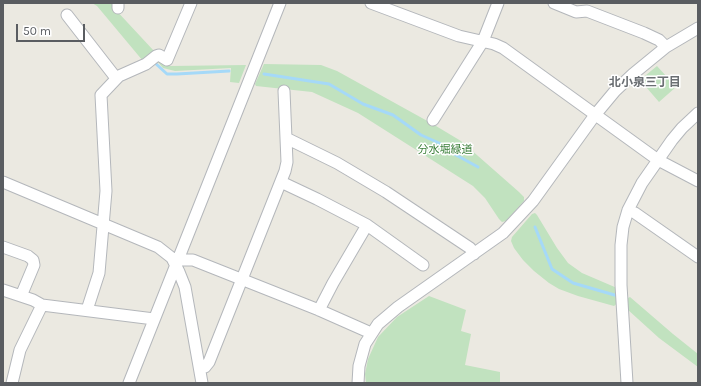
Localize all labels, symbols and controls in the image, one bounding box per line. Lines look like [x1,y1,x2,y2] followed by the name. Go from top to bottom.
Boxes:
[18,16,87,42] scale bar
[23,24,51,38] text: 50 m
[609,76,681,90] district label: 北小泉三丁目
[418,143,472,157] park label: 分水堀緑道

